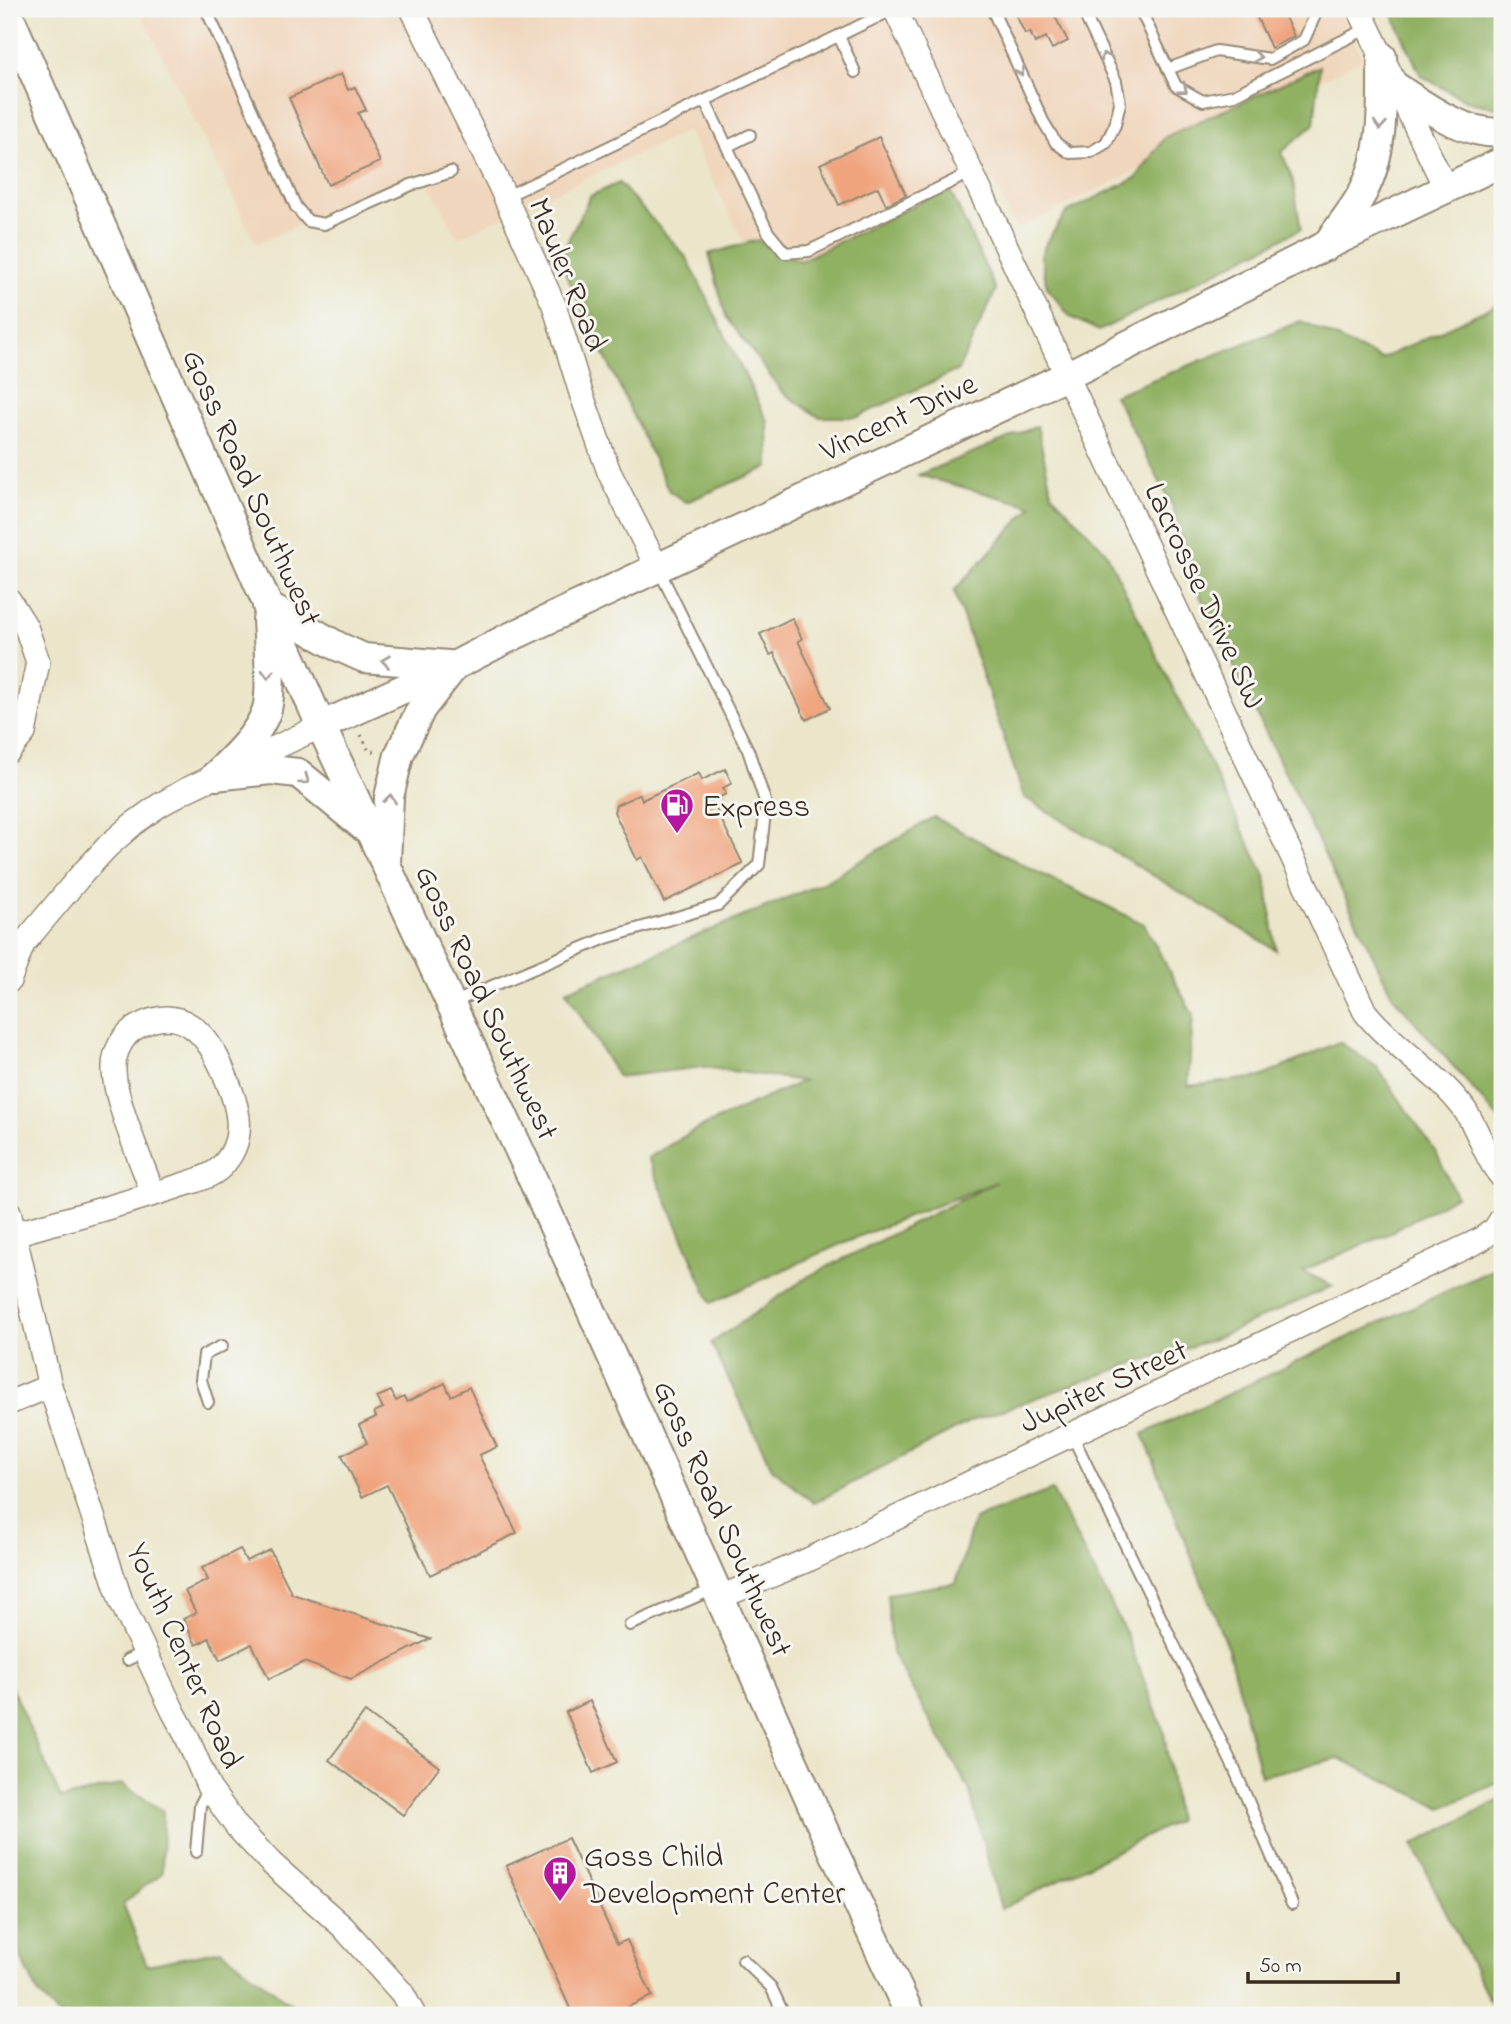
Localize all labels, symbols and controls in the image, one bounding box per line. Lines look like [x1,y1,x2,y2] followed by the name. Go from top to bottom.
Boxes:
[1251,49,1263,64] one-way arrow
[1099,52,1113,64] one-way arrow
[1012,64,1026,76] one-way arrow
[1176,81,1188,93] one-way arrow
[1373,120,1388,131] one-way arrow
[514,191,618,359] street label: Mauler Road
[168,342,332,635] street label: Goss Road Southwest
[812,362,986,476] street label: Vincent Drive
[1130,476,1276,717] street label: Lacrosse Drive SW
[380,654,392,669] one-way arrow
[261,669,276,680] one-way arrow
[297,772,310,784] one-way arrow
[702,785,810,832] place label: Express
[658,786,696,835] fuel station icon: Express
[382,793,397,804] one-way arrow
[400,858,569,1149] street label: Goss Road Southwest
[1013,1329,1196,1448] street label: Jupiter Street
[639,1373,803,1666] street label: Goss Road Southwest
[112,1536,254,1777] street label: Youth Center Road
[583,1835,845,1919] place label: Goss Child Development Center
[541,1854,579,1903] building icon: Goss Child Development Center
[1248,1940,1399,1984] scale bar
[1259,1952,1302,1982] text: 50 m

